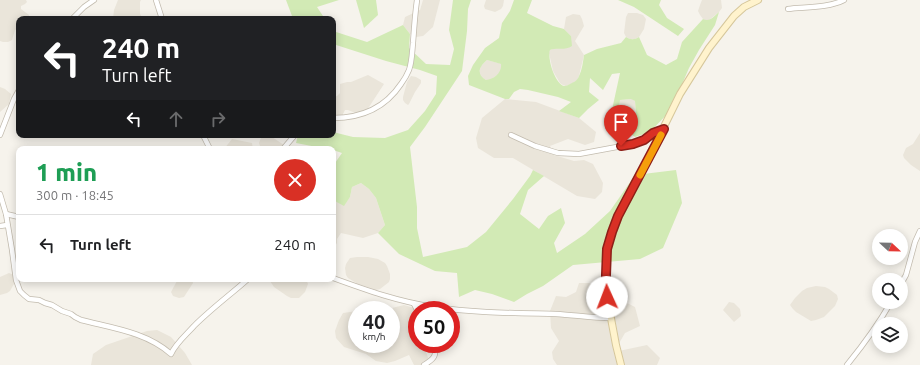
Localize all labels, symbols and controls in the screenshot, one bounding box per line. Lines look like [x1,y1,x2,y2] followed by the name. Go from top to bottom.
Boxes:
[36,32,88,84] icon: left
[102,32,180,63] text: 240 m
[102,65,172,85] text: Turn left
[604,105,638,146] pin
[123,108,145,130] icon: left
[165,108,187,130] icon: ahead
[207,108,229,130] icon: right
[610,111,632,133] icon: arrive
[36,159,97,186] text: 1 min
[274,159,316,201] button: close
[36,188,114,202] text: 300 m · 18:45
[872,229,908,265] north arrow
[872,229,908,353] map controls
[36,234,58,256] icon: left
[70,236,131,253] text: Turn left
[274,236,316,253] text: 240 m
[872,273,908,309] button: search
[586,276,628,318] position arrow
[408,301,460,353] speed limit sign: 50
[363,310,385,333] text: 40
[872,317,908,353] button: layers
[362,331,386,342] text: km/h

